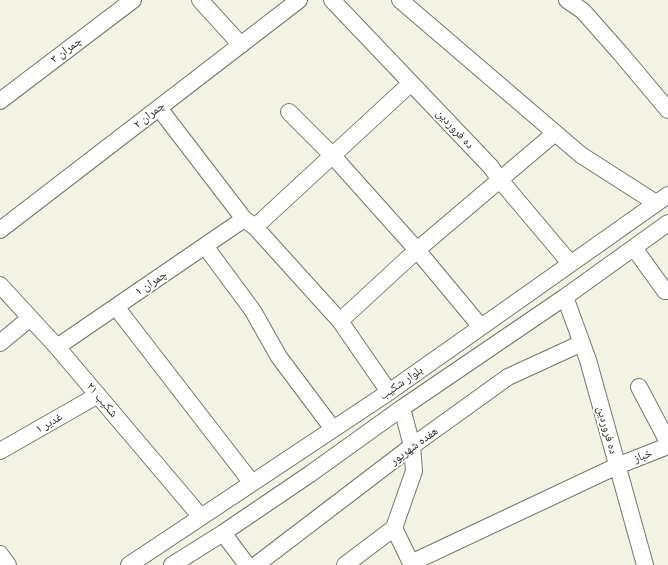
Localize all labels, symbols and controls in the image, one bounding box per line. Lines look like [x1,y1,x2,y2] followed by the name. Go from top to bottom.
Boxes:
[47,34,85,66] street label: چمران ۳
[131,98,167,132] street label: چمران ۲
[433,106,477,152] street label: ده فروردین
[132,267,170,299] street label: چمران ۱
[377,363,425,403] street label: بلوار شکیب
[83,380,121,420] street label: شکیب ۲۱
[593,404,621,456] street label: ده فروردین
[33,410,65,436] street label: غدیر ۱
[387,424,441,468] street label: هفده شهریور
[632,446,654,466] street label: خباز

